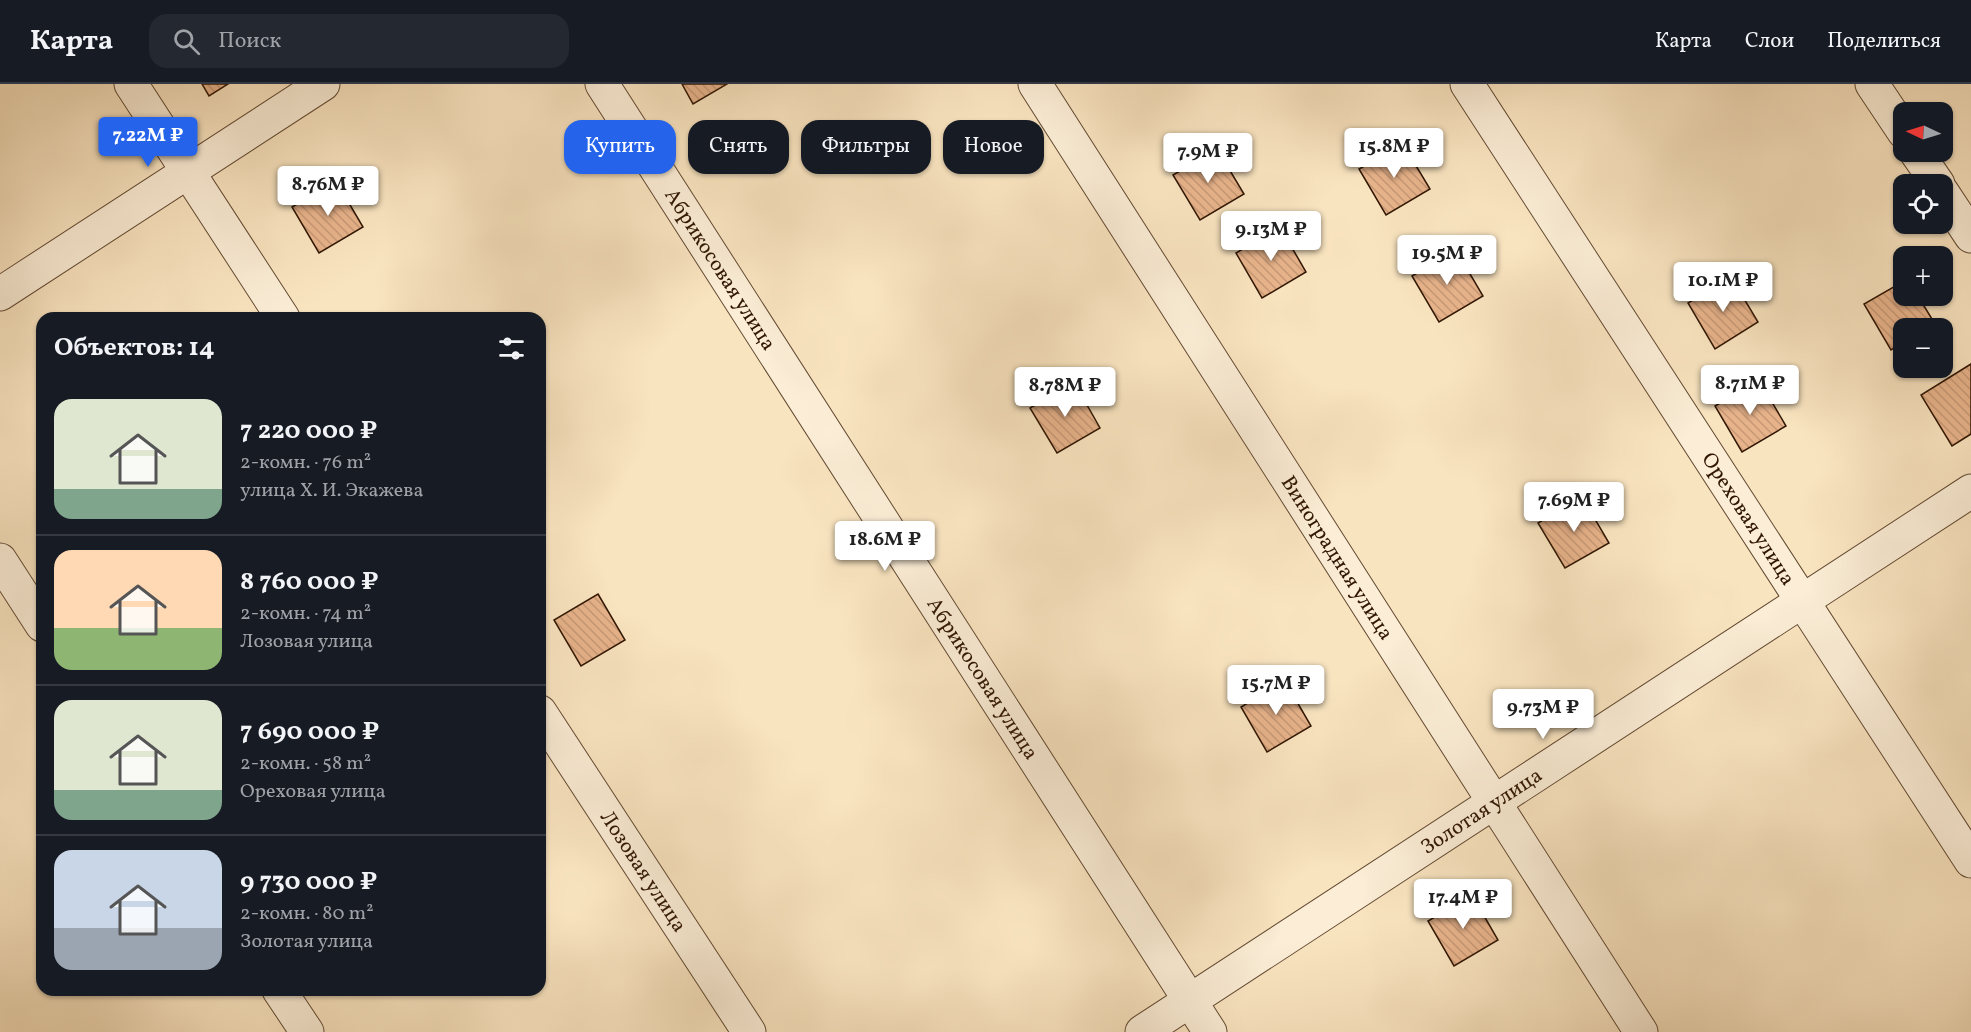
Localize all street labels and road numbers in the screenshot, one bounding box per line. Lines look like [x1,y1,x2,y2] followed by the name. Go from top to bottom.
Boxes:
[657,183,782,357] street label: Абрикосовая улица
[1694,447,1801,592] street label: Ореховая улица
[1273,471,1400,646] street label: Виноградная улица
[919,592,1045,766] street label: Абрикосовая улица
[1416,762,1548,862] street label: Золотая улица
[592,805,693,938] street label: Лозовая улица

